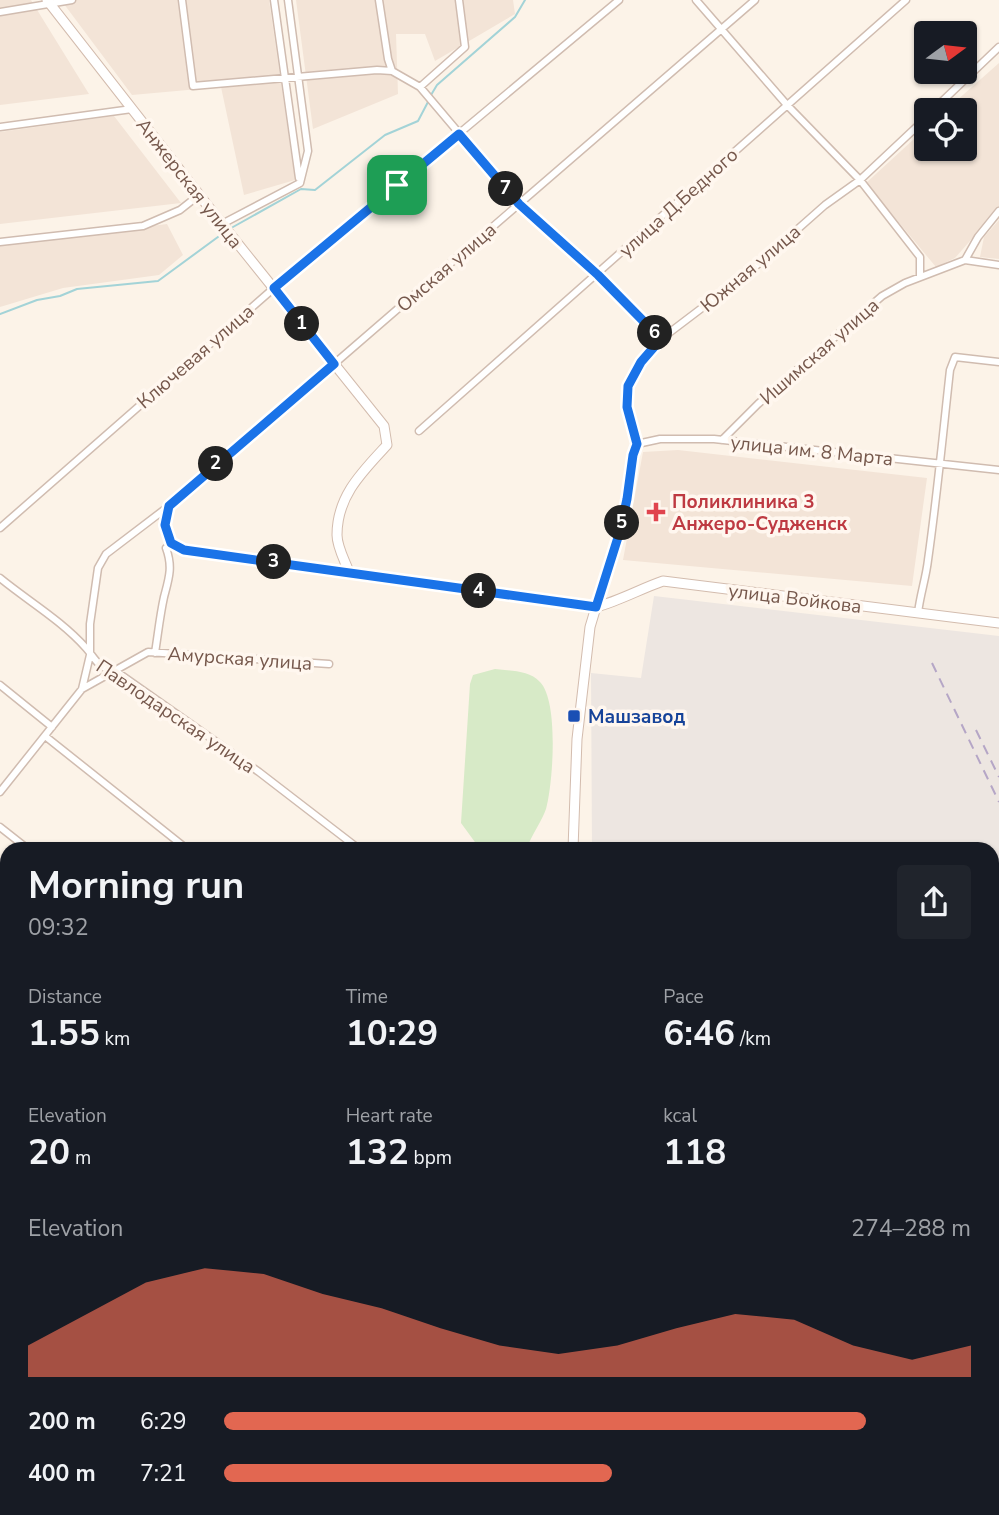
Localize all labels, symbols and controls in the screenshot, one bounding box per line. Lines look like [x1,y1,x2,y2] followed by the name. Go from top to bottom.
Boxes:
[914,21,976,84] north arrow
[914,21,977,161] map controls
[914,98,977,161] button: locate
[130,113,248,254] street label: Анжерская улица
[613,142,744,263] street label: улица Д.Бедного
[367,155,427,215] pin
[378,166,416,204] icon: arrive
[489,172,524,206] pin: 7
[500,175,511,201] text: 7
[391,217,502,318] street label: Омская улица
[695,219,806,318] street label: Южная улица
[754,293,885,411] street label: Ишимская улица
[132,299,260,415] street label: Ключевая улица
[284,306,320,342] pin: 1
[296,310,307,336] text: 1
[638,316,672,350] pin: 6
[649,319,660,345] text: 6
[729,430,895,472] street label: улица им. 8 Марта
[198,447,234,482] pin: 2
[210,450,221,476] text: 2
[672,489,848,537] place label: Поликлиника 3 Анжеро-Судженск
[646,502,666,522] marker: Поликлиника 3 Анжеро-Судженск
[604,505,640,540] pin: 5
[616,509,627,535] text: 5
[256,544,292,580] pin: 3
[268,548,279,574] text: 3
[462,574,496,608] pin: 4
[473,577,484,603] text: 4
[727,578,863,620] street label: улица Войкова
[167,641,313,677] street label: Амурская улица
[91,654,260,780] street label: Павлодарская улица
[588,704,685,730] place label: Машзавод
[566,708,582,724] marker: Машзавод
[28,860,244,911] text: Morning run
[897,865,971,939] button: share
[28,912,88,943] text: 09:32
[28,984,102,1010] text: Distance
[346,984,388,1010] text: Time
[663,984,704,1010] text: Pace
[28,1010,100,1057] text: 1.55
[346,1010,438,1057] text: 10:29
[663,1010,735,1057] text: 6:46
[100,1026,130,1052] text: km
[735,1026,771,1052] text: /km
[28,1103,107,1129] text: Elevation
[346,1103,433,1129] text: Heart rate
[663,1103,697,1129] text: kcal
[28,1129,70,1176] text: 20
[346,1129,409,1176] text: 132
[663,1129,726,1176] text: 118
[70,1145,91,1171] text: m
[409,1145,452,1171] text: bpm
[28,1213,123,1244] text: Elevation
[851,1213,971,1244] text: 274–288 m
[28,1406,96,1437] text: 200 m
[140,1406,187,1437] text: 6:29
[28,1458,96,1489] text: 400 m
[140,1458,187,1489] text: 7:21

